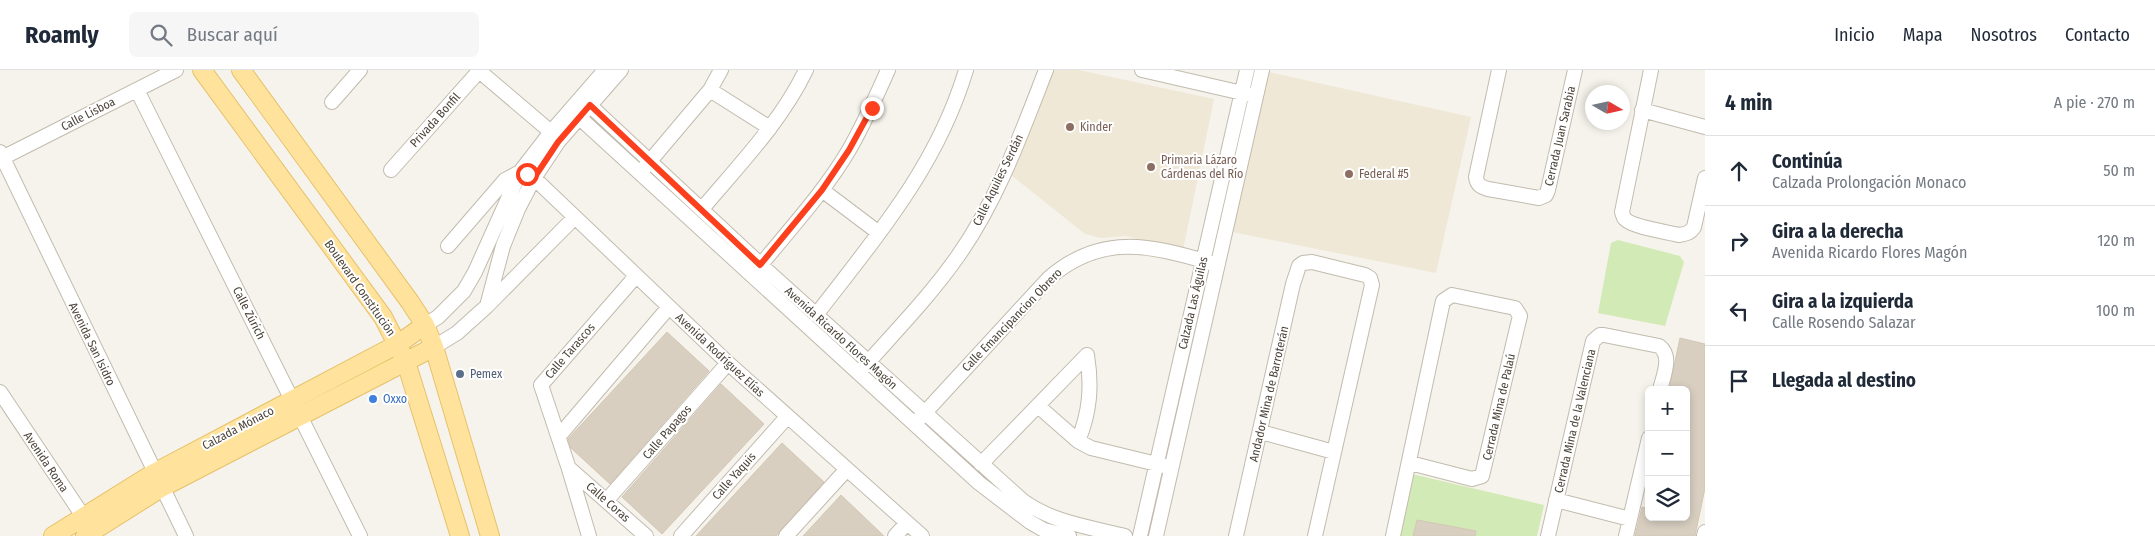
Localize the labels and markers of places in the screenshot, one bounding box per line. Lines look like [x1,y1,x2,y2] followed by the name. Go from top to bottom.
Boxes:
[1080,120,1113,134] place label: Kinder
[1064,121,1076,133] marker: Kinder
[1161,153,1243,181] place label: Primaria Lázaro Cárdenas del Río
[1145,161,1157,173] marker: Primaria Lázaro Cárdenas del Río
[1359,167,1409,181] place label: Federal #5
[1343,168,1355,180] marker: Federal #5
[470,367,503,381] place label: Pemex
[454,368,466,380] marker: Pemex
[383,392,407,406] place label: Oxxo
[367,393,379,405] marker: Oxxo

